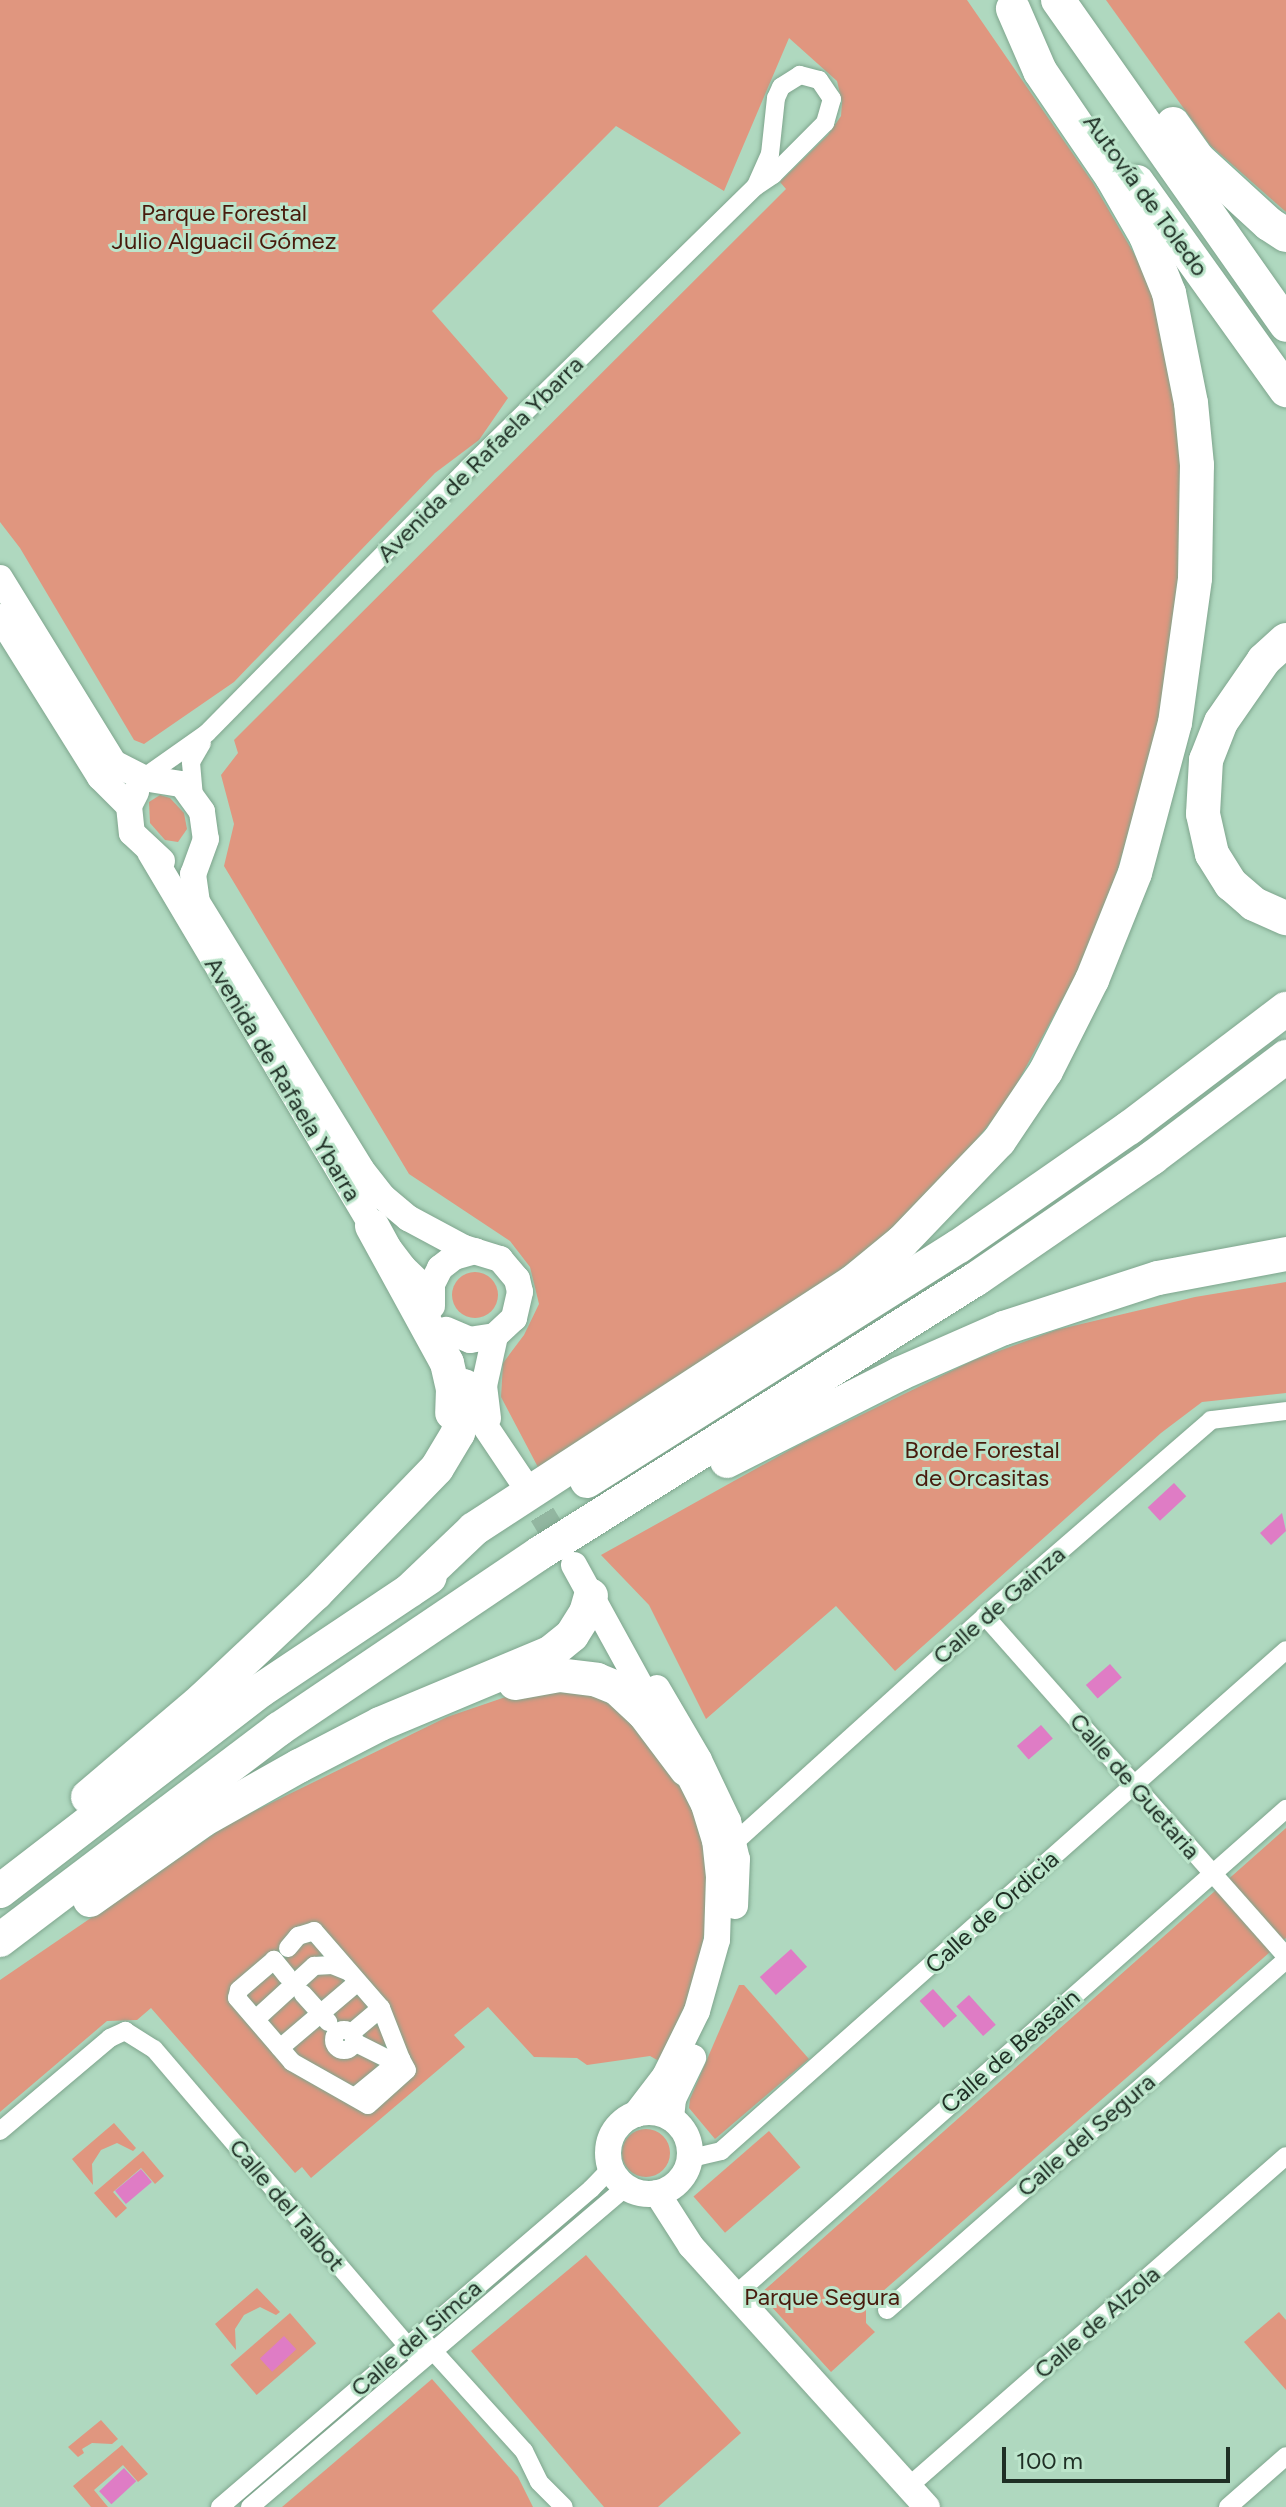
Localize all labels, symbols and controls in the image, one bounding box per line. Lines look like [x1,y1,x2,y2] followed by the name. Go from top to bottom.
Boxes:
[1077,108,1215,282] street label: Autovía de Toledo
[112,199,336,255] park label: Parque Forestal Julio Alguacil Gómez
[371,350,589,568] street label: Avenida de Rafaela Ybarra
[199,952,367,1206] street label: Avenida de Rafaela Ybarra
[904,1436,1060,1492] park label: Borde Forestal de Orcasitas
[927,1540,1071,1670] street label: Calle de Gainza
[1064,1707,1206,1865] street label: Calle de Guetaria
[919,1845,1065,1979] street label: Calle de Ordicia
[935,1983,1085,2119] street label: Calle de Beasain
[1011,2067,1161,2203] street label: Calle del Segura
[223,2133,351,2277] street label: Calle del Talbot
[1028,2260,1166,2384] street label: Calle de Alzola
[345,2274,487,2402] street label: Calle del Simca
[744,2283,900,2311] park label: Parque Segura
[1006,2431,1234,2481] scale bar
[1016,2446,1083,2475] text: 100 m

